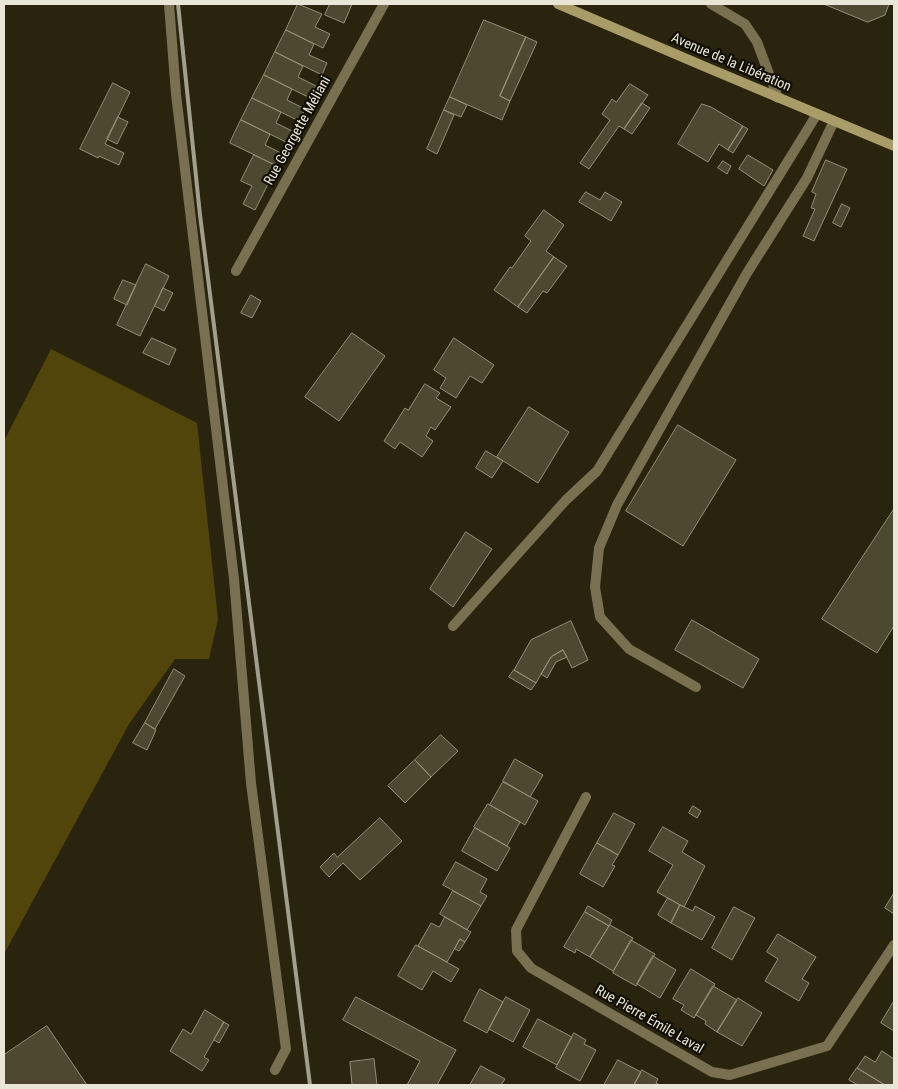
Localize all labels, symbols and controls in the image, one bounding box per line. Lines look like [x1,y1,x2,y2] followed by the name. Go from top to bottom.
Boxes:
[669,30,793,96] street label: Avenue de la Libération
[261,74,335,188] street label: Rue Georgette Méliani
[592,982,706,1058] street label: Rue Pierre Émile Laval

